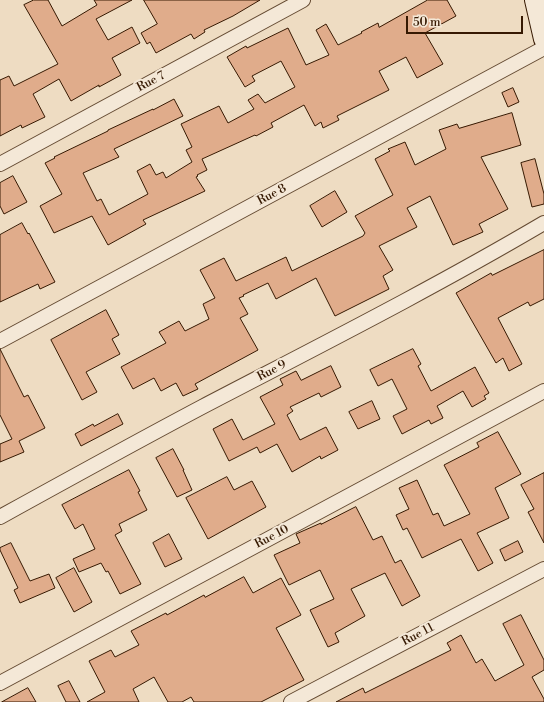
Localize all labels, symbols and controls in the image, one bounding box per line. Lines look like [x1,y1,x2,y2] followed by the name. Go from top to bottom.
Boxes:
[408,8,525,34] scale bar
[413,15,441,30] text: 50 m
[135,69,167,95] street label: Rue 7
[255,181,289,209] street label: Rue 8
[255,357,289,385] street label: Rue 9
[253,522,291,552] street label: Rue 10
[399,621,437,649] street label: Rue 11

